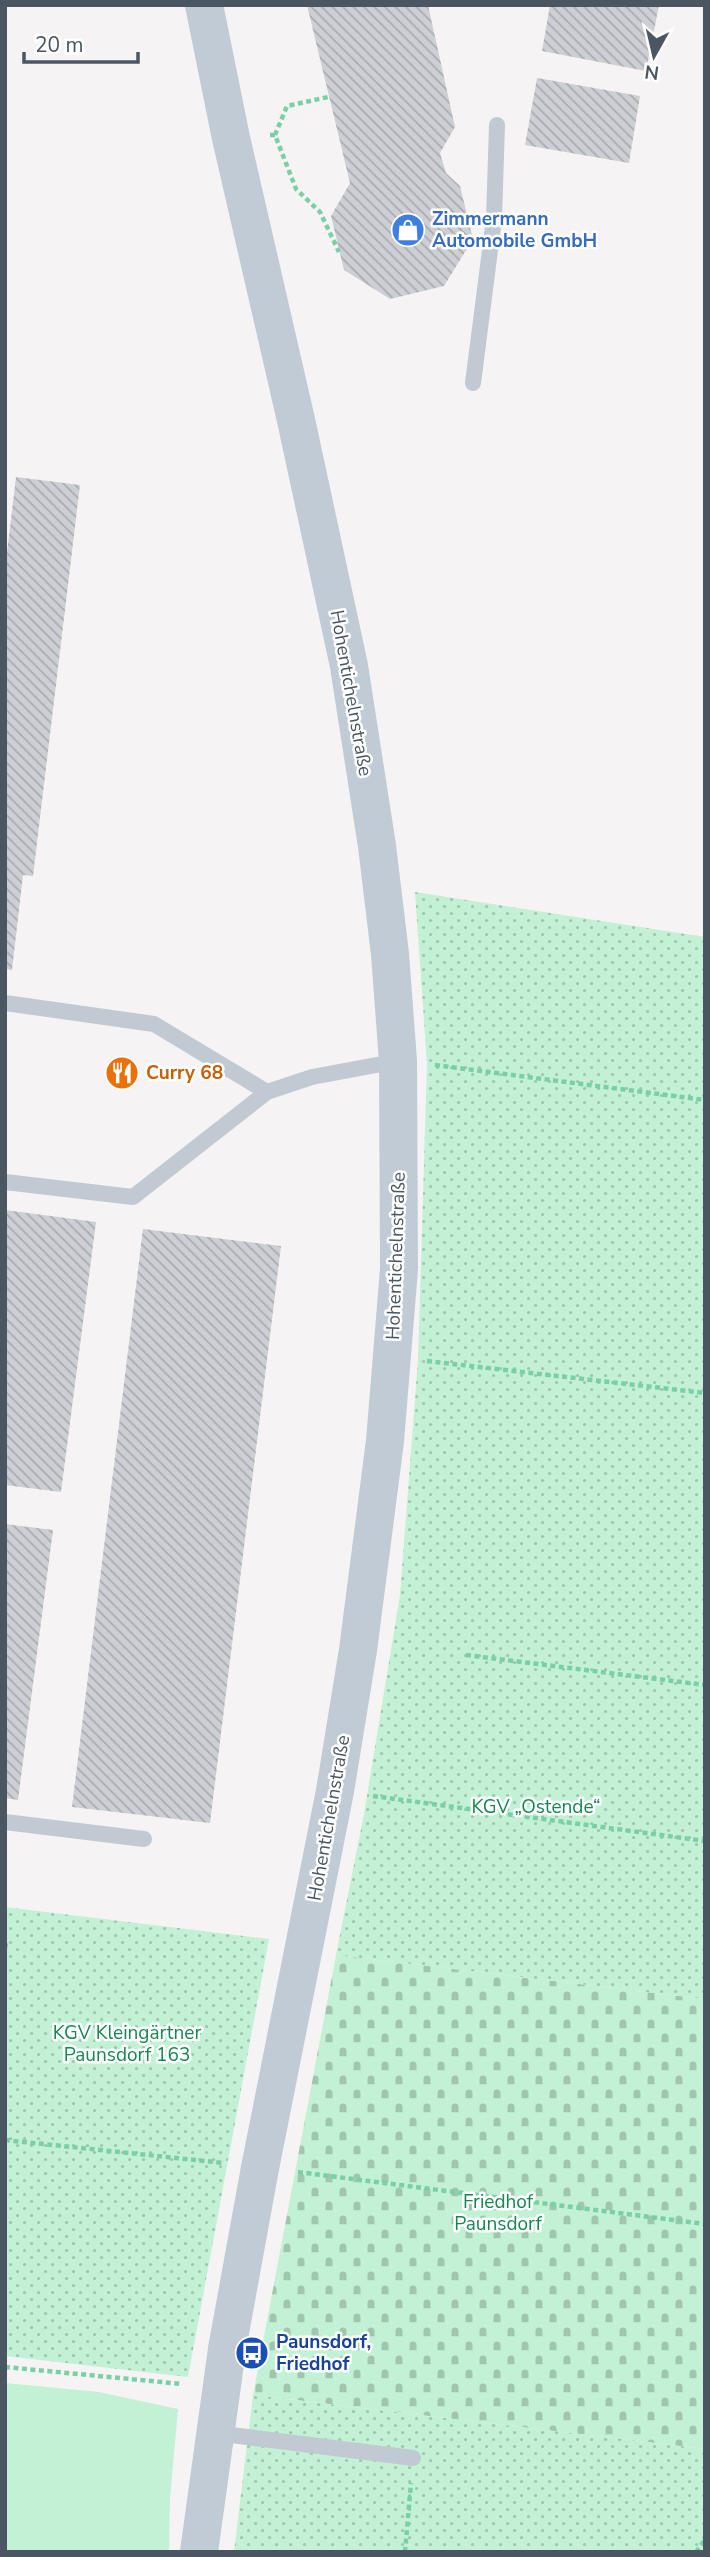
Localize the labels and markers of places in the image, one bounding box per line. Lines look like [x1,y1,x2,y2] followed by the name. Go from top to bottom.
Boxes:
[432,206,597,254] place label: Zimmermann Automobile GmbH
[389,211,427,249] shop icon: Zimmermann Automobile GmbH
[103,1054,141,1092] restaurant icon: Curry 68
[146,1060,223,1086] place label: Curry 68
[276,2329,371,2377] place label: Paunsdorf, Friedhof
[233,2334,271,2372] bus stop icon: Paunsdorf, Friedhof

